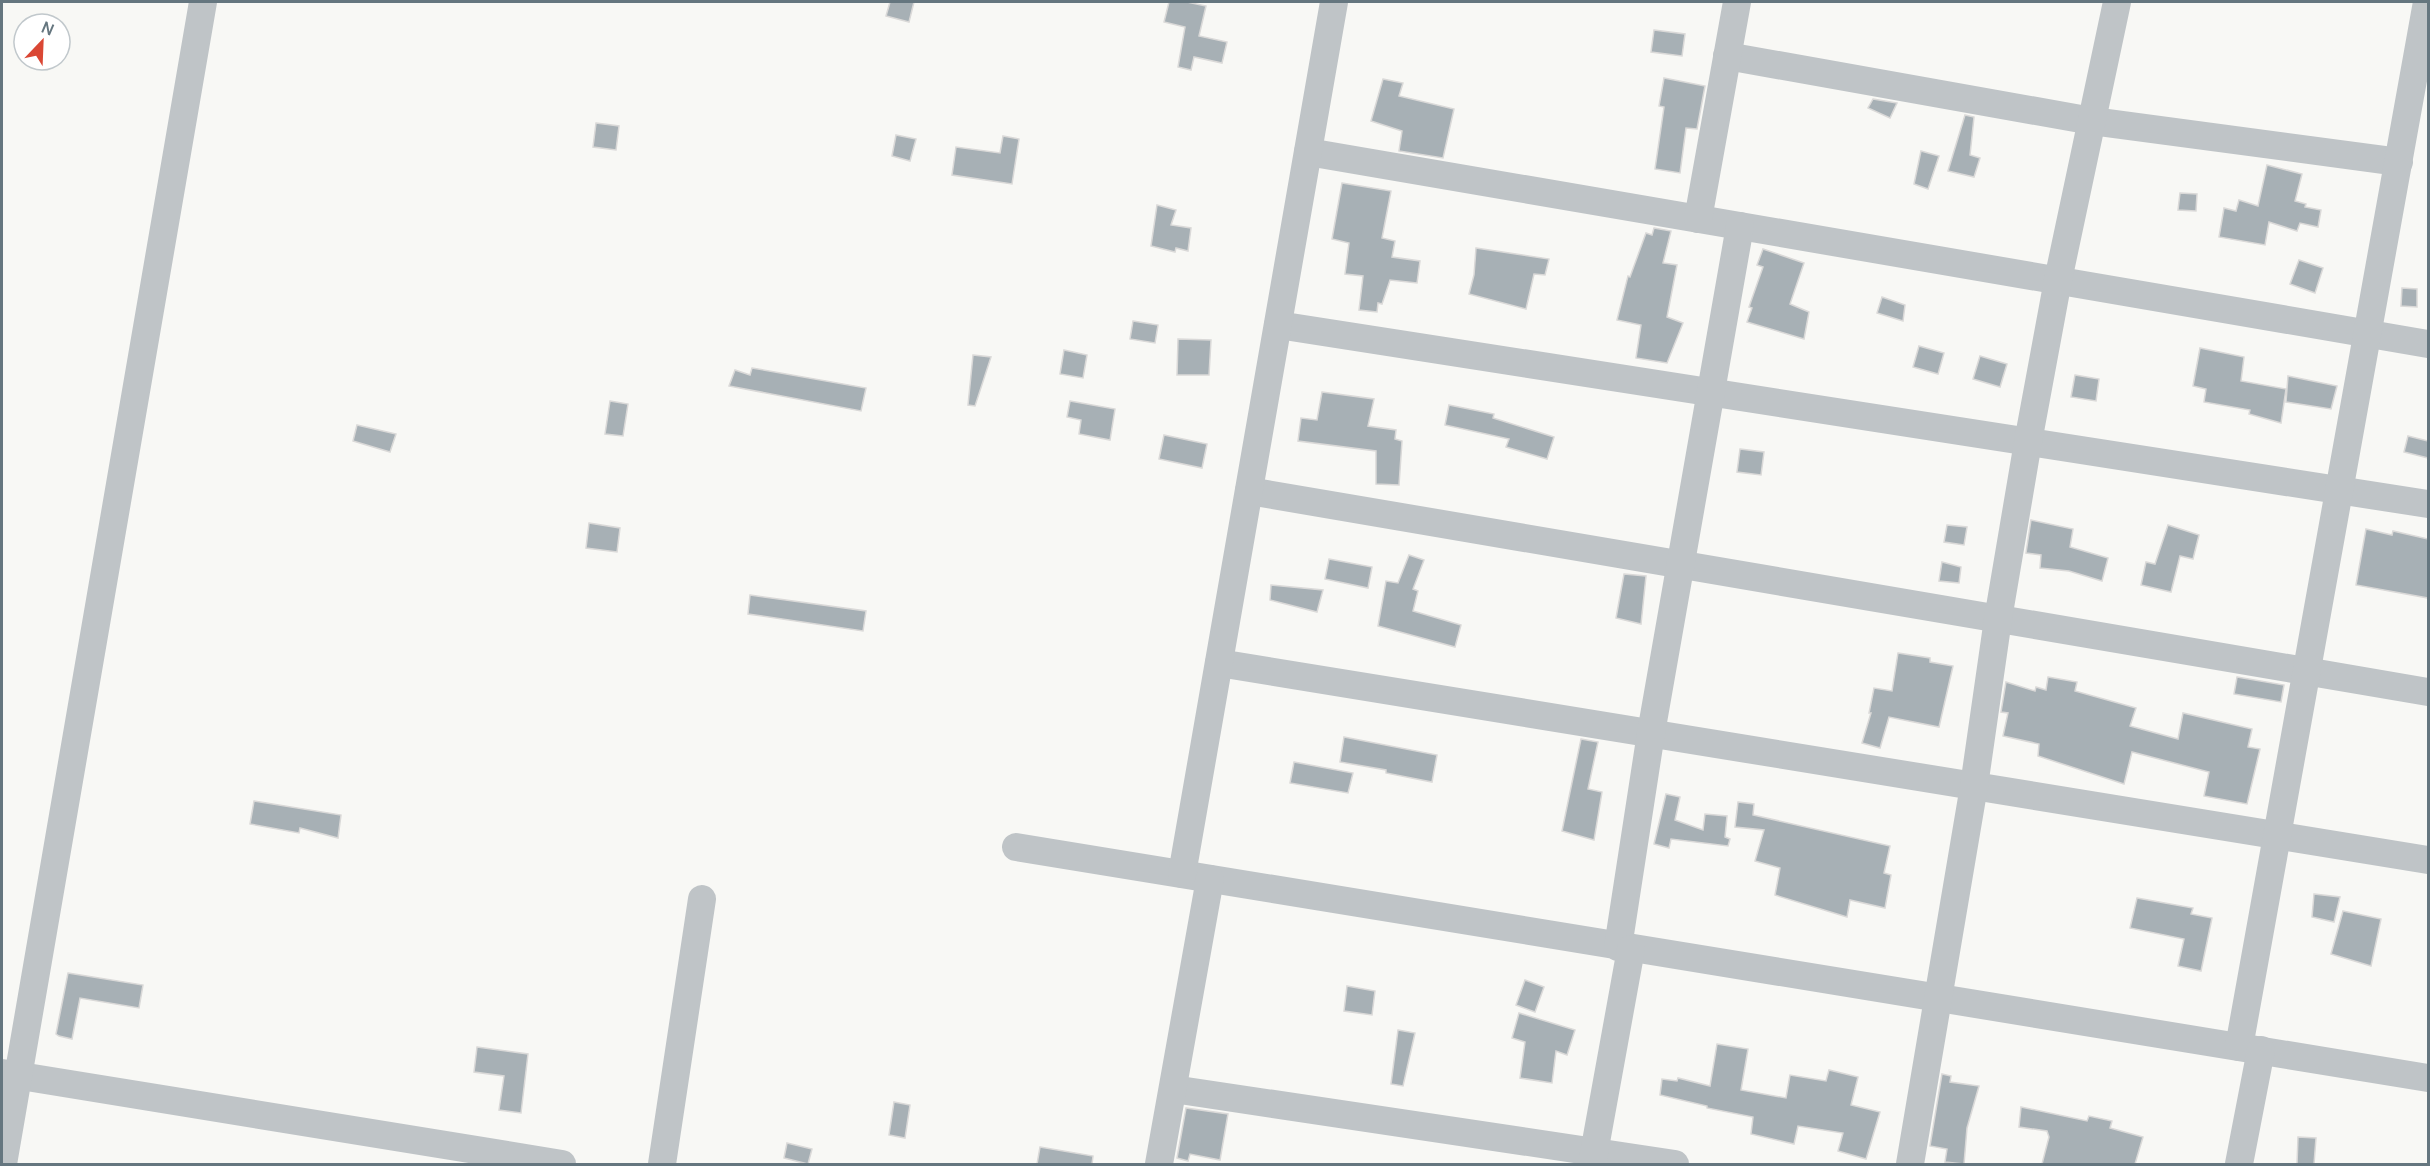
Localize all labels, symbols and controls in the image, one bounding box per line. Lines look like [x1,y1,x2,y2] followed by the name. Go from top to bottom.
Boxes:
[12,12,72,72] north arrow
[38,16,57,41] text: N

